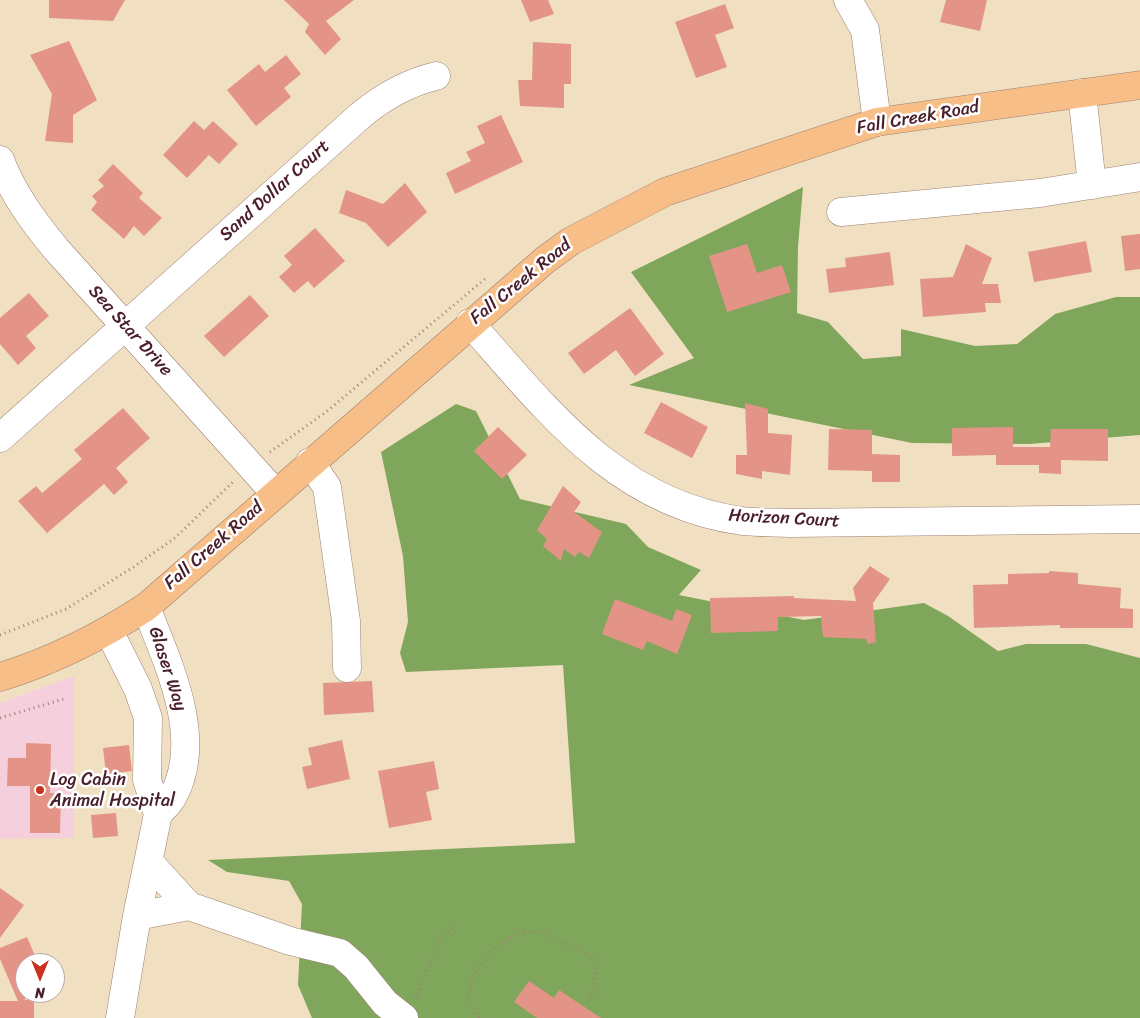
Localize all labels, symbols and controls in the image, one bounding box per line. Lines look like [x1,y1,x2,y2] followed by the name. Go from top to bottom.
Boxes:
[855,97,981,139] street label: Fall Creek Road
[215,136,335,246] street label: Sand Dollar Court
[466,235,576,329] street label: Fall Creek Road
[83,281,177,381] street label: Sea Star Drive
[160,497,268,595] street label: Fall Creek Road
[728,505,840,533] street label: Horizon Court
[143,624,191,714] street label: Glaser Way
[50,769,175,812] place label: Log Cabin Animal Hospital
[34,784,46,796] marker: Log Cabin Animal Hospital
[15,953,65,1003] north arrow
[35,980,45,1005] text: N

